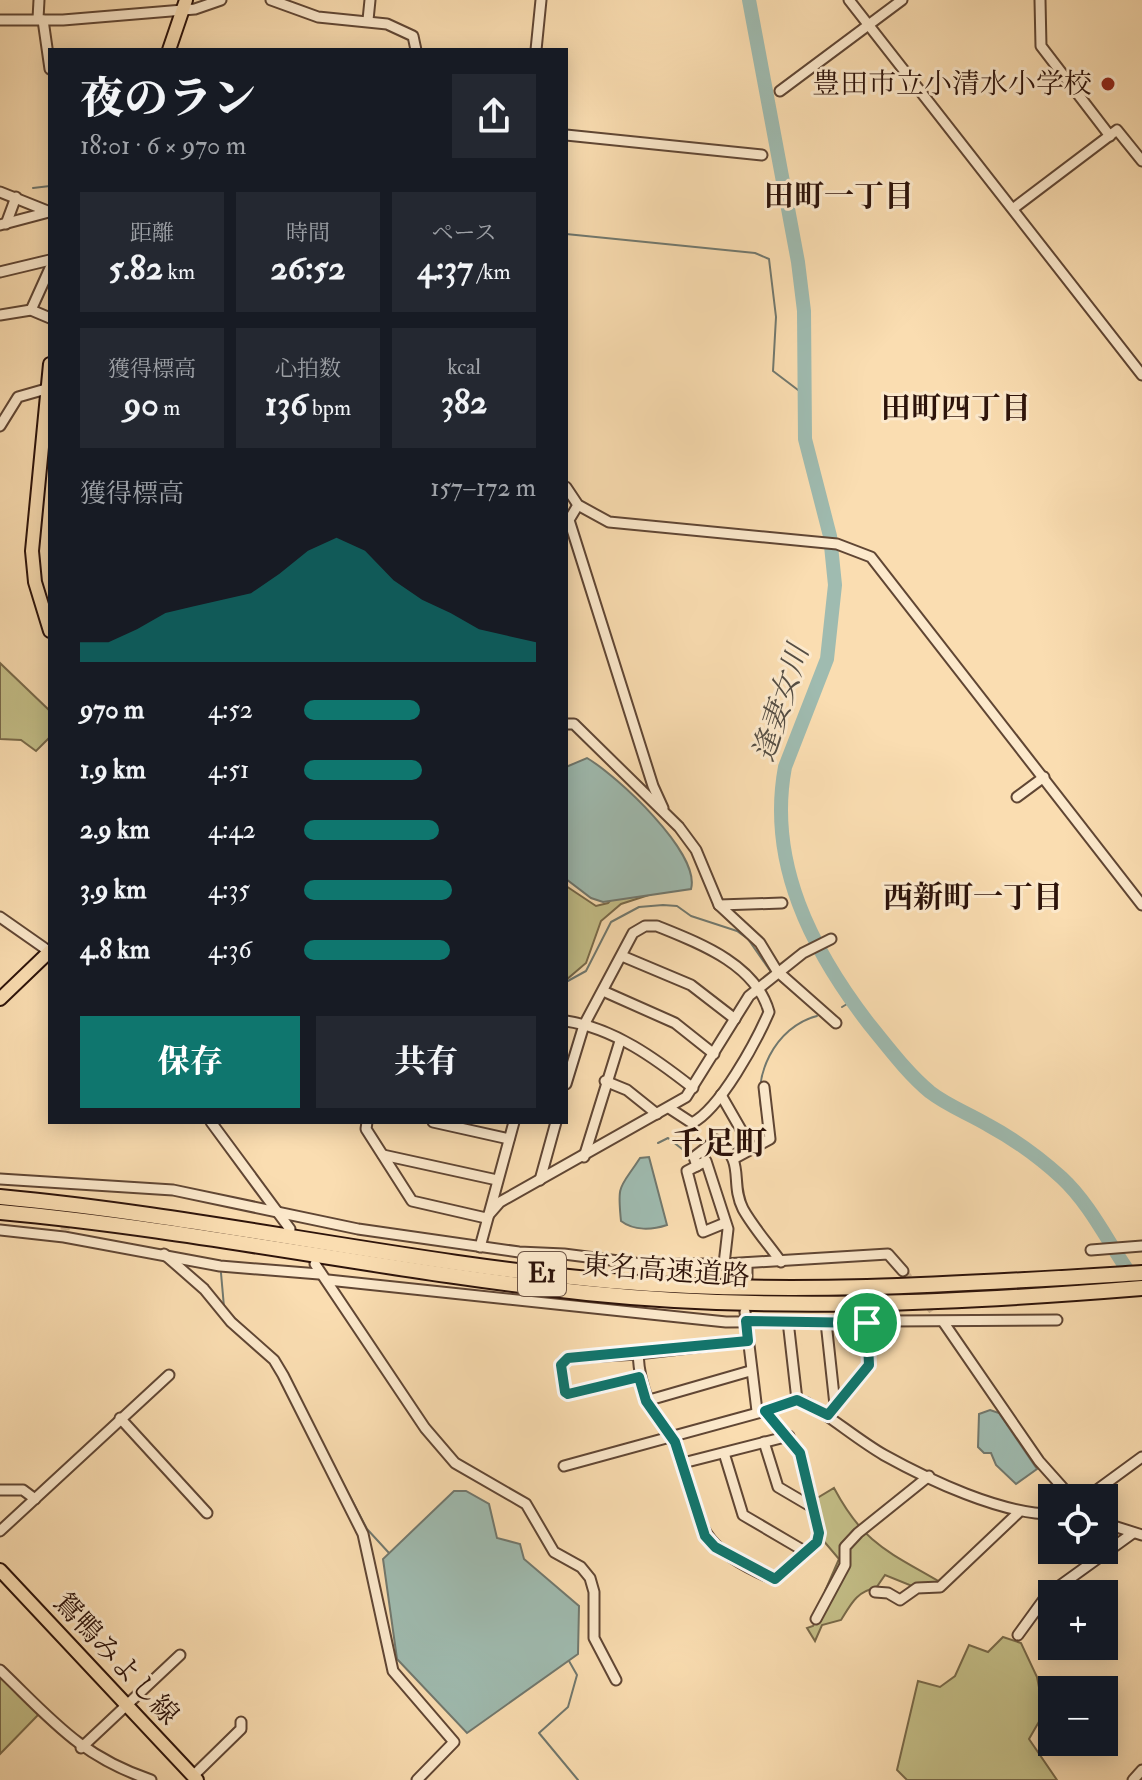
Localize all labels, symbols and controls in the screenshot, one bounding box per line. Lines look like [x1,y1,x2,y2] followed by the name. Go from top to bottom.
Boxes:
[812,67,1092,102] place label: 豊田市立小清水小学校
[80,72,256,127] text: 夜のラン
[452,74,536,158] button: share
[1099,75,1117,93] marker: 豊田市立小清水小学校
[80,130,246,162] text: 18:01 · 6 × 970 m
[764,178,914,215] district label: 田町一丁目
[130,219,174,247] text: 距離
[286,219,330,247] text: 時間
[432,219,496,247] text: ペース
[109,247,163,290] text: 5.82
[271,247,345,290] text: 26:52
[417,247,473,290] text: 4:37
[163,258,195,286] text: km
[473,258,511,286] text: /km
[447,353,481,381] text: kcal
[108,355,196,383] text: 獲得標高
[275,355,341,383] text: 心拍数
[441,381,487,424] text: 382
[124,383,159,426] text: 90
[265,383,307,426] text: 136
[881,390,1031,427] district label: 田町四丁目
[159,394,180,422] text: m
[307,394,351,422] text: bpm
[430,472,536,504] text: 157–172 m
[80,478,184,510] text: 獲得標高
[745,637,818,766] water label: 逢妻女川
[80,694,144,726] text: 970 m
[208,694,253,726] text: 4:52
[80,754,146,786] text: 1.9 km
[208,754,249,786] text: 4:51
[80,814,150,846] text: 2.9 km
[208,814,256,846] text: 4:42
[80,874,146,906] text: 3.9 km
[208,874,250,906] text: 4:35
[883,879,1063,916] district label: 西新町一丁目
[80,934,150,966] text: 4.8 km
[208,934,252,966] text: 4:36
[80,1016,300,1108] button: 保存
[316,1016,536,1108] button: 共有
[671,1124,767,1164] district label: 千足町
[581,1248,751,1294] street label: 東名高速道路
[518,1252,566,1296] road number: E1
[833,1289,901,1357] pin
[845,1301,889,1345] icon: arrive
[1038,1484,1118,1756] map controls
[1038,1484,1118,1564] button: locate
[1038,1580,1118,1660] button: +
[46,1586,186,1732] street label: 鴛鴨みよし線
[1038,1676,1118,1756] button: −

